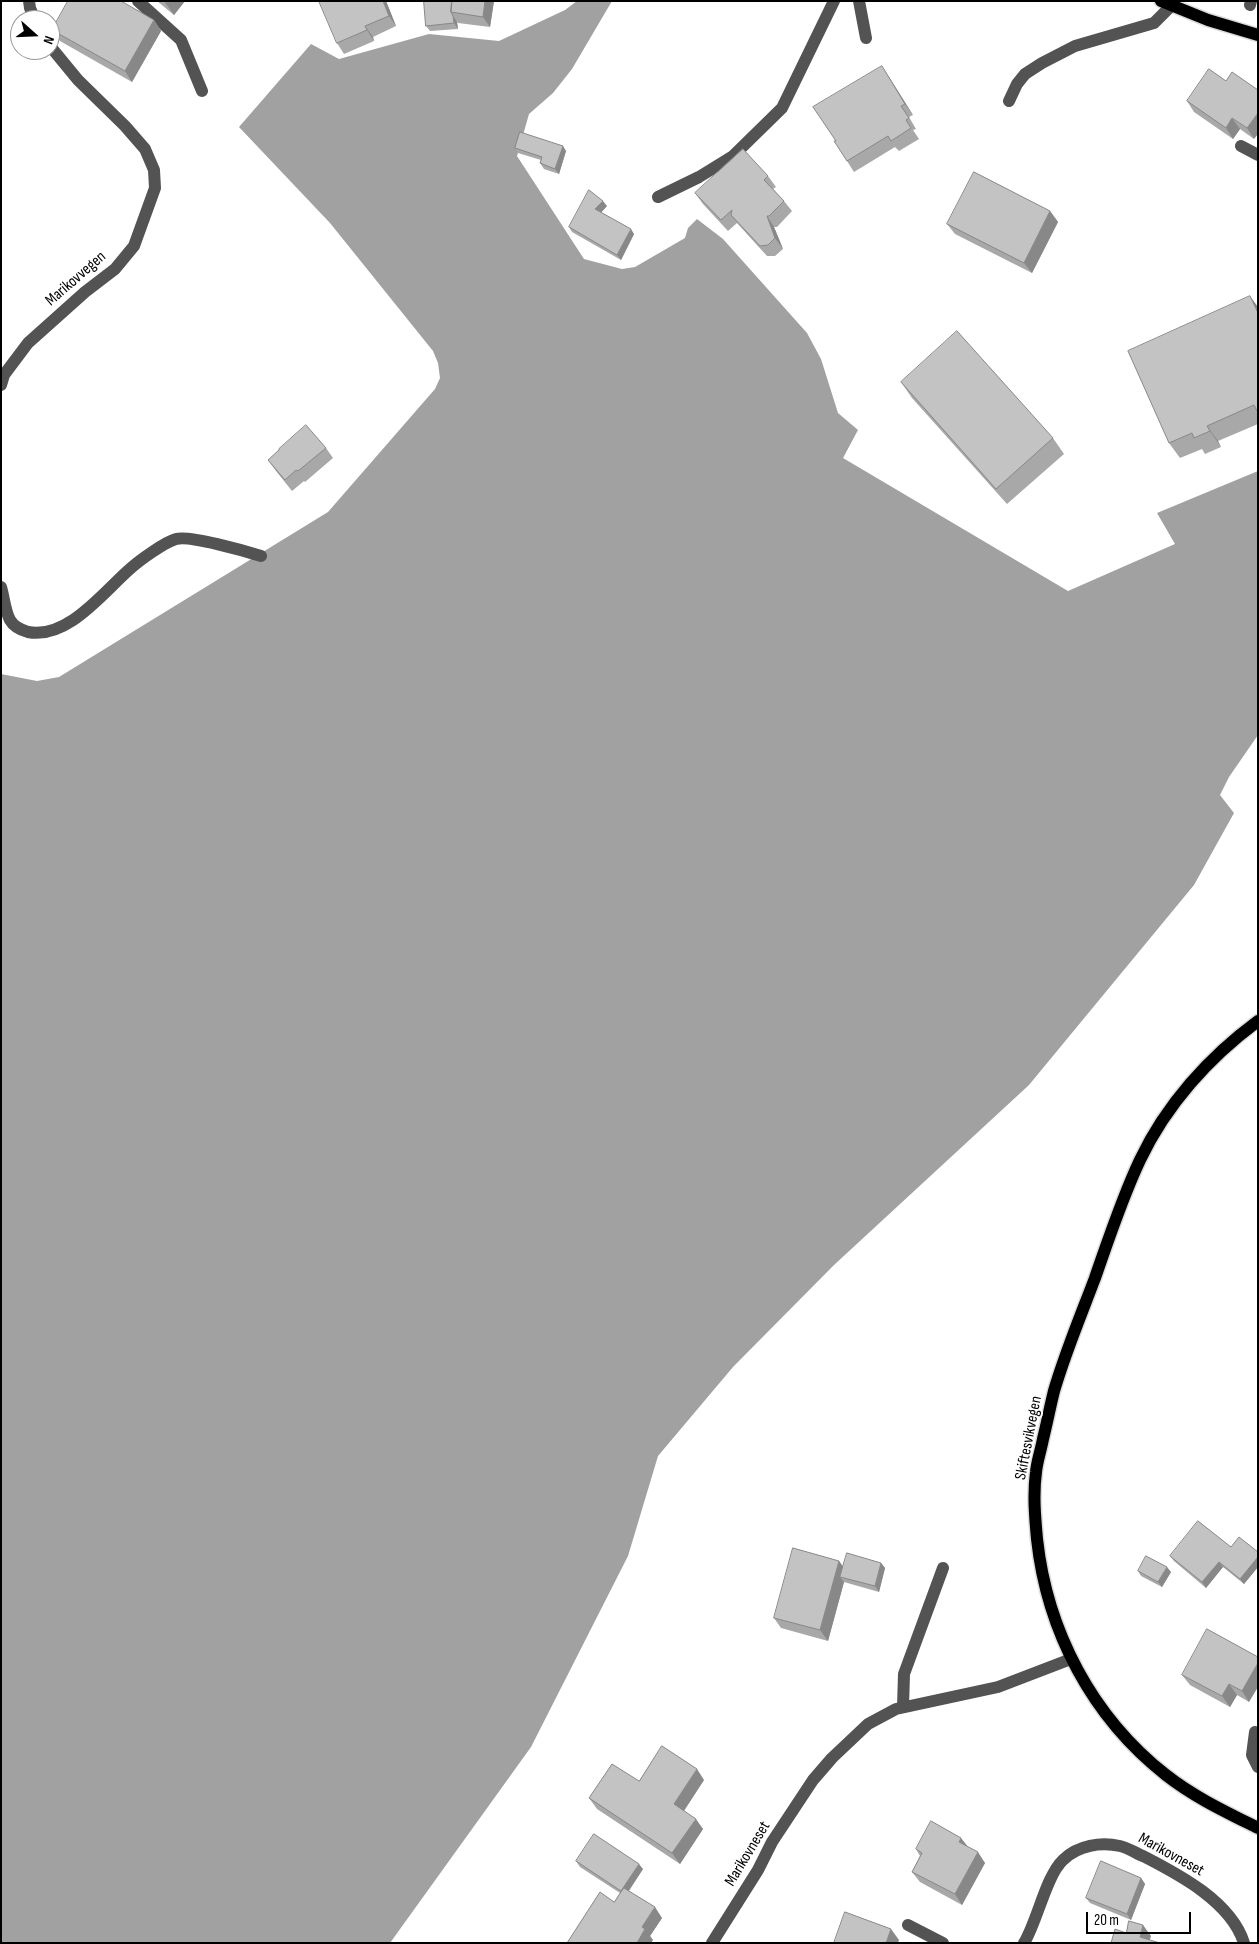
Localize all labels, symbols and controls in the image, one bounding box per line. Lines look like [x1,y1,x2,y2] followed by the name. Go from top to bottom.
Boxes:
[10,10,60,60] north arrow
[39,34,58,46] text: N
[42,248,110,310] street label: Marikovvegen
[1011,1395,1047,1481] street label: Skiftesvikvegen
[721,1818,775,1890] street label: Marikovneset
[1135,1829,1207,1881] street label: Marikovneset
[1089,1902,1194,1934] scale bar
[1094,1911,1119,1930] text: 20 m

